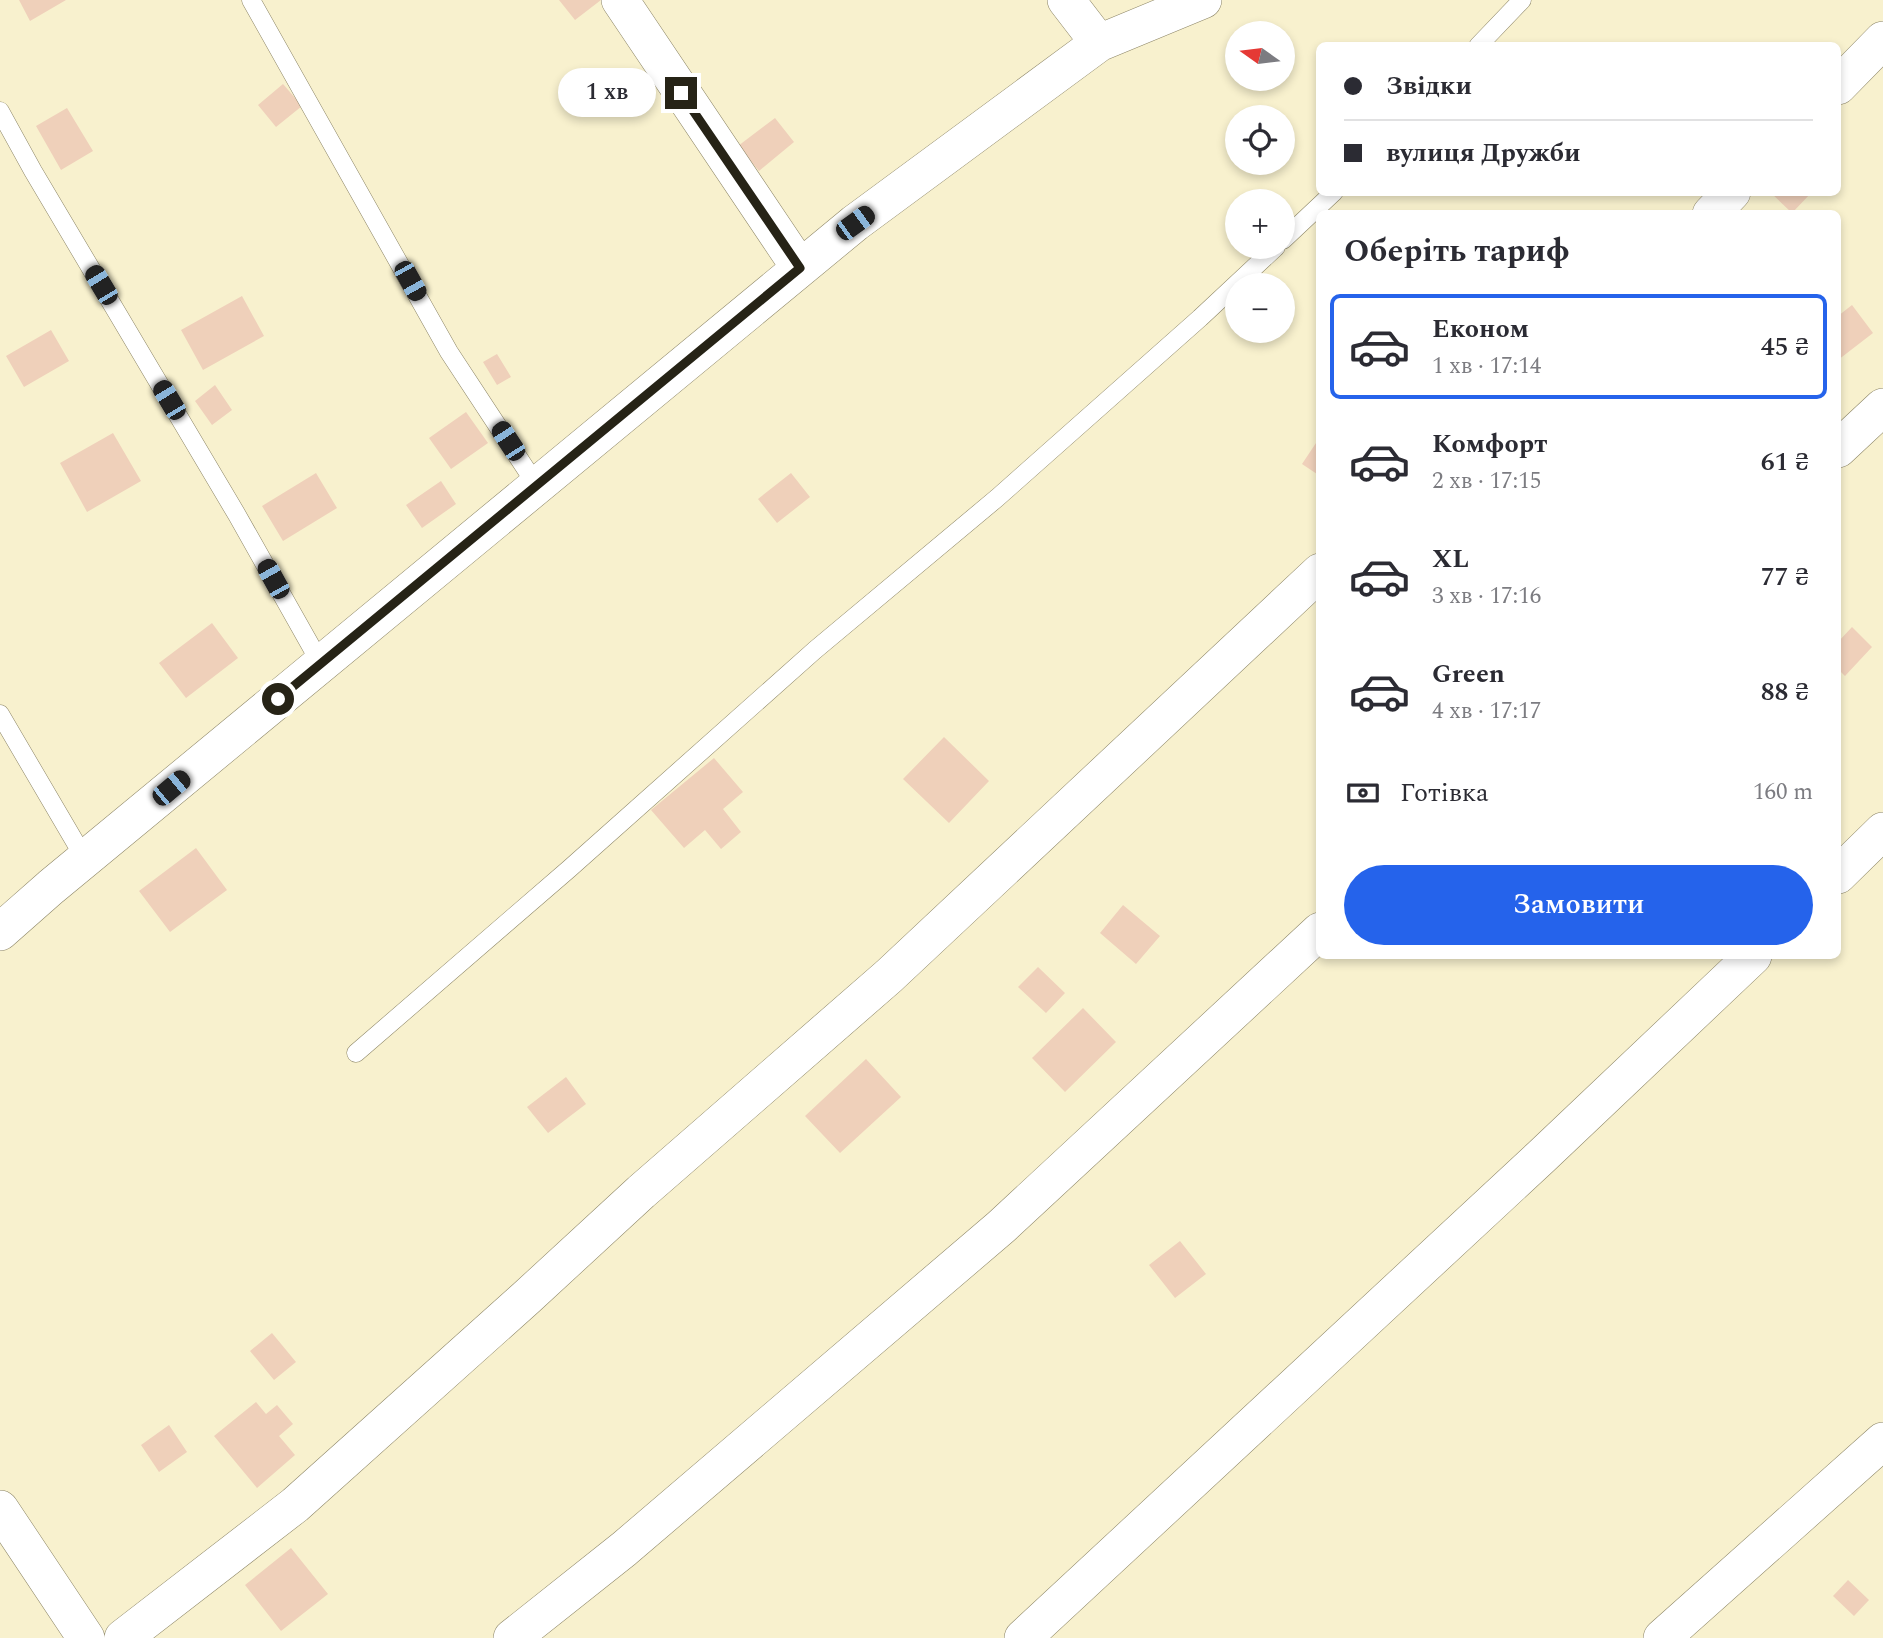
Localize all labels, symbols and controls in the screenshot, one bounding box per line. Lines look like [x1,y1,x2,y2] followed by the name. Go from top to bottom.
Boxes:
[1225,21,1295,91] north arrow
[1225,21,1295,343] map controls
[1386,66,1472,106] text: Звідки
[558,68,656,118] callout: 1 хв
[586,75,628,110] text: 1 хв
[665,77,697,109] route end
[1225,105,1295,175] button: locate
[1386,133,1581,173] text: вулиця Дружби
[1225,189,1295,259] button: +
[832,202,879,244] car
[1344,227,1570,276] text: Оберіть тариф
[391,258,430,304] car
[82,262,121,308] car
[1225,273,1295,343] button: −
[1432,309,1529,349] text: Економ
[1348,315,1411,378] icon: car
[1761,327,1809,367] text: 45 ₴
[1432,349,1541,384] text: 1 хв · 17:14
[150,377,189,423] car
[488,418,529,464] car
[1432,424,1547,464] text: Комфорт
[1348,430,1411,493] icon: car
[1761,442,1809,482] text: 61 ₴
[1432,464,1541,499] text: 2 хв · 17:15
[1432,539,1469,579] text: XL
[1348,545,1411,608] icon: car
[254,556,293,602] car
[1761,557,1809,597] text: 77 ₴
[1432,579,1541,614] text: 3 хв · 17:16
[1432,654,1505,694] text: Green
[1348,660,1411,723] icon: car
[1761,672,1809,712] text: 88 ₴
[262,683,294,715] route start
[1432,694,1541,729] text: 4 хв · 17:17
[149,766,194,810] car
[1400,773,1489,813] text: Готівка
[1344,774,1382,812] icon: cash
[1753,775,1813,810] text: 160 m
[1344,865,1813,945] button: Замовити

